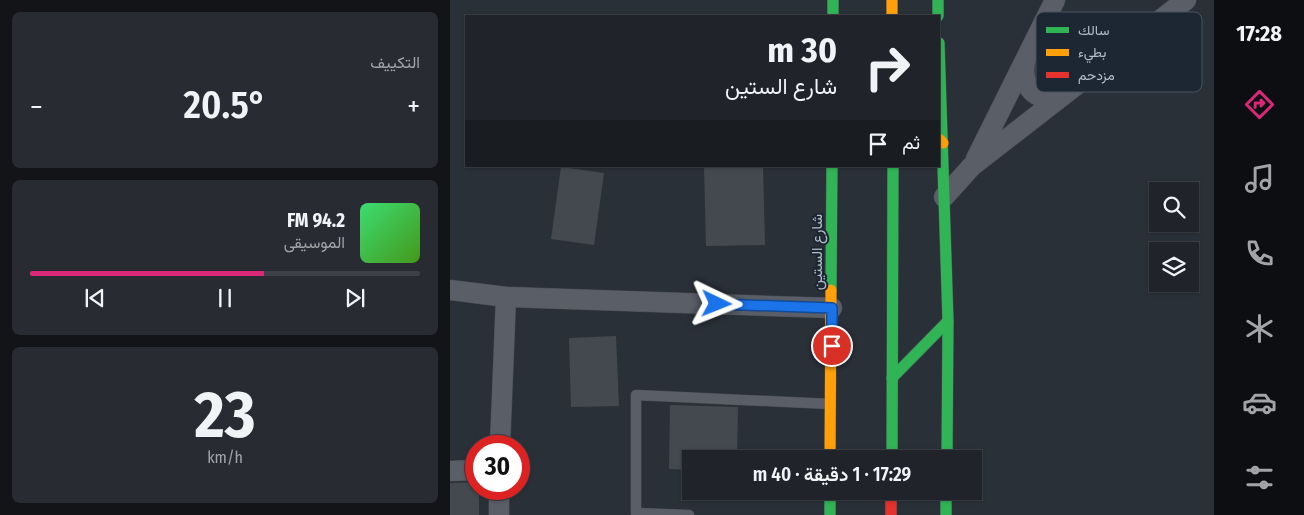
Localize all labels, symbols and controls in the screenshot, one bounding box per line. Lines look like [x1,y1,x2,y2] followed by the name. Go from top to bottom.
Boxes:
[1036,12,1202,92] legend
[1236,20,1282,47] text: 17:28
[1078,22,1109,39] text: سالك
[767,29,837,71] text: 30 m
[855,35,920,100] icon: right
[1078,44,1106,64] text: بطيء
[370,53,420,72] text: التكييف
[1078,67,1115,84] text: مزدحم
[725,73,837,100] text: شارع الستين
[184,82,266,128] text: 20.5°
[1242,87,1277,122] icon: directions
[30,90,43,123] text: −
[407,90,420,123] text: +
[864,130,892,158] icon: arrive
[902,131,920,154] text: ثم
[1242,161,1277,196] icon: music
[1149,182,1199,292] map controls
[1149,182,1199,232] button: search
[287,209,345,232] text: 94.2 FM
[808,214,828,290] street label: شارع الستين
[284,233,345,252] text: الموسيقى
[1242,236,1277,271] icon: phone
[1149,242,1199,292] button: layers
[690,277,742,329] position arrow
[81,284,109,312] icon: previous
[211,284,239,312] icon: pause
[341,284,369,312] icon: next
[1242,311,1277,346] icon: climate
[811,325,853,367] pin
[818,332,846,360] icon: arrive
[195,376,255,454] text: 23
[1242,385,1277,420] icon: car
[465,435,530,500] speed limit sign: 30
[207,448,243,467] text: km/h
[1242,460,1277,495] icon: filters
[753,463,911,486] text: 17:29 · 1 دقيقة · 40 m

